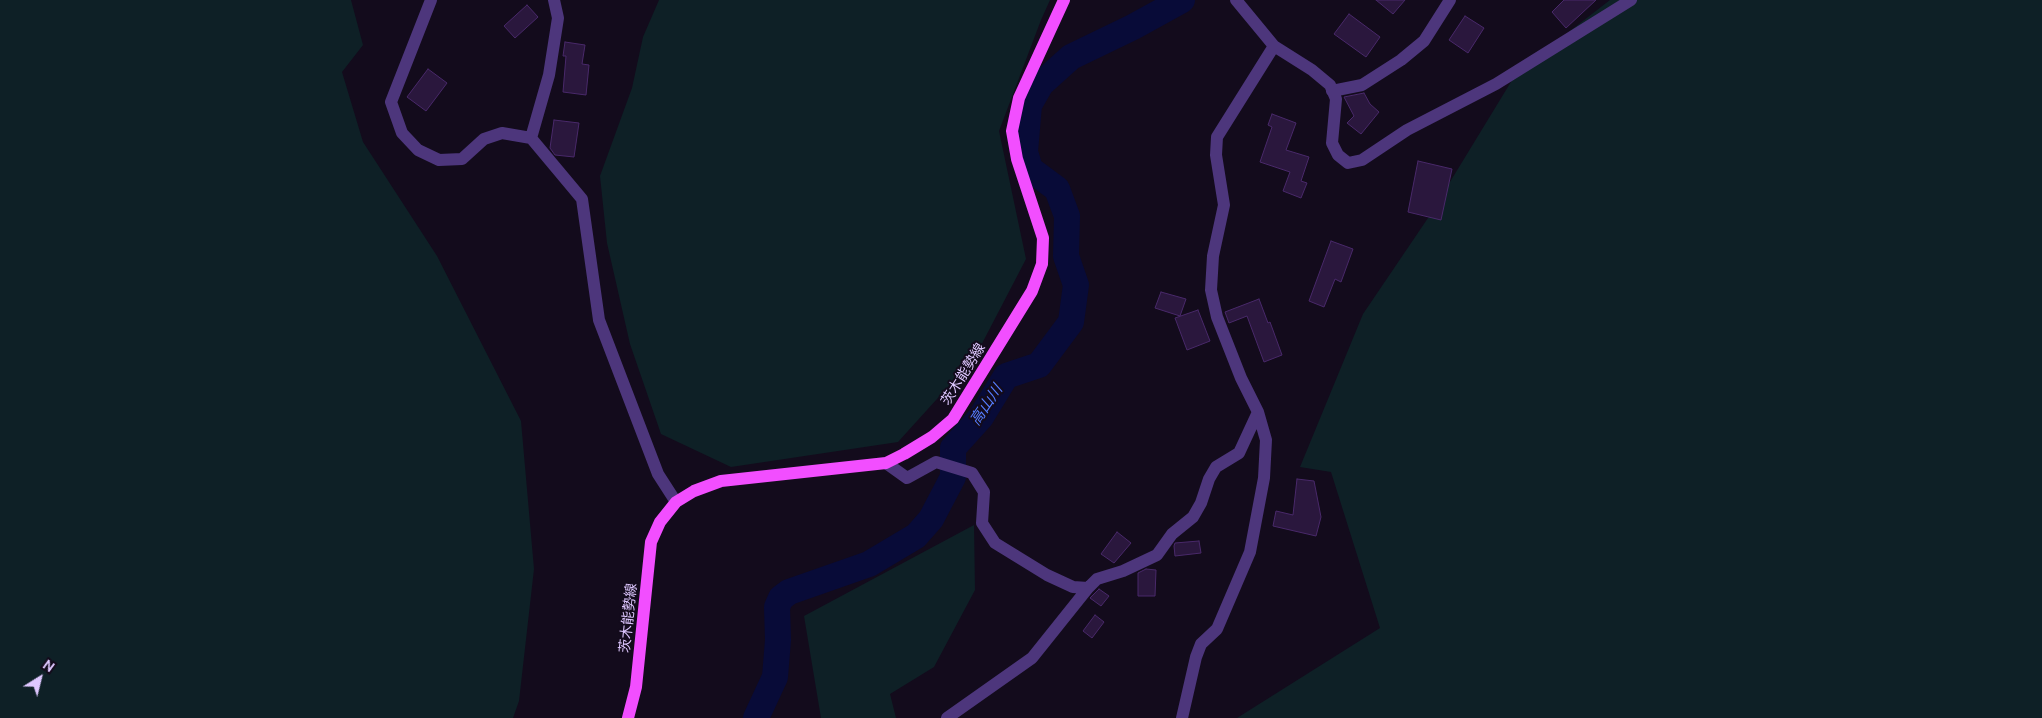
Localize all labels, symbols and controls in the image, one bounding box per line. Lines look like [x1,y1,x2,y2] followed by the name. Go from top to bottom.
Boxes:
[937,340,989,408] street label: 茨木能勢線
[966,381,1006,429] water label: 高山川
[616,582,640,654] street label: 茨木能勢線
[15,653,65,703] north arrow
[40,656,58,675] text: N

